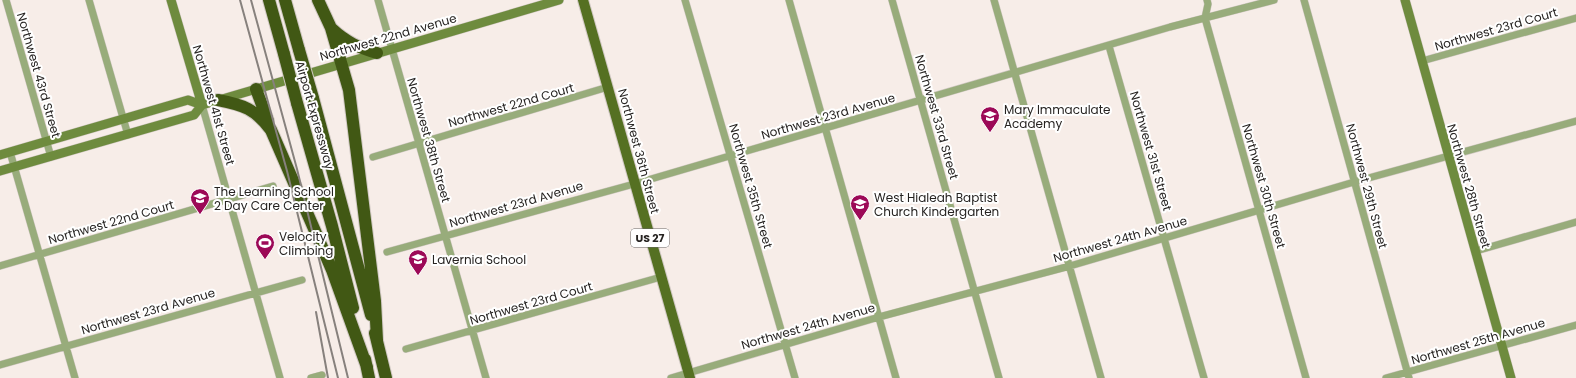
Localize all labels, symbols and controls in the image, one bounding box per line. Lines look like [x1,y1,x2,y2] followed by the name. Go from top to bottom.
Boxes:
[1433,3,1559,55] street label: Northwest 23rd Court
[318,9,458,65] street label: Northwest 22nd Avenue
[13,11,65,139] street label: Northwest 43rd Street
[189,43,239,167] street label: Northwest 41st Street
[911,53,963,181] street label: Northwest 33rd Street
[291,59,339,172] street label: Airport Expressway
[403,76,455,204] street label: Northwest 38th Street
[446,79,576,131] street label: Northwest 22nd Court
[614,87,664,215] street label: Northwest 36th Street
[759,89,897,143] street label: Northwest 23rd Avenue
[1126,89,1176,213] street label: Northwest 31st Street
[1004,101,1111,132] place label: Mary Immaculate Academy
[979,105,1001,133] school or university icon: Mary Immaculate Academy
[725,122,777,250] street label: Northwest 35th Street
[1238,122,1290,250] street label: Northwest 30th Street
[1342,122,1392,250] street label: Northwest 29th Street
[1443,122,1495,250] street label: Northwest 28th Street
[447,177,585,231] street label: Northwest 23rd Avenue
[214,183,334,214] place label: The Learning School 2 Day Care Center
[189,187,211,215] school or university icon: The Learning School 2 Day Care Center
[874,189,999,220] place label: West Hialeah Baptist Church Kindergarten
[849,193,871,221] school or university icon: West Hialeah Baptist Church Kindergarten
[46,196,176,248] street label: Northwest 22nd Court
[1051,212,1189,266] street label: Northwest 24th Avenue
[279,228,333,259] place label: Velocity Climbing
[631,229,669,247] road number: US 27
[254,232,276,260] sports icon: Velocity Climbing
[407,248,429,276] school or university icon: Lavernia School
[432,251,526,268] place label: Lavernia School
[468,277,594,329] street label: Northwest 23rd Court
[79,284,217,338] street label: Northwest 23rd Avenue
[739,299,877,353] street label: Northwest 24th Avenue
[1409,314,1547,368] street label: Northwest 25th Avenue

